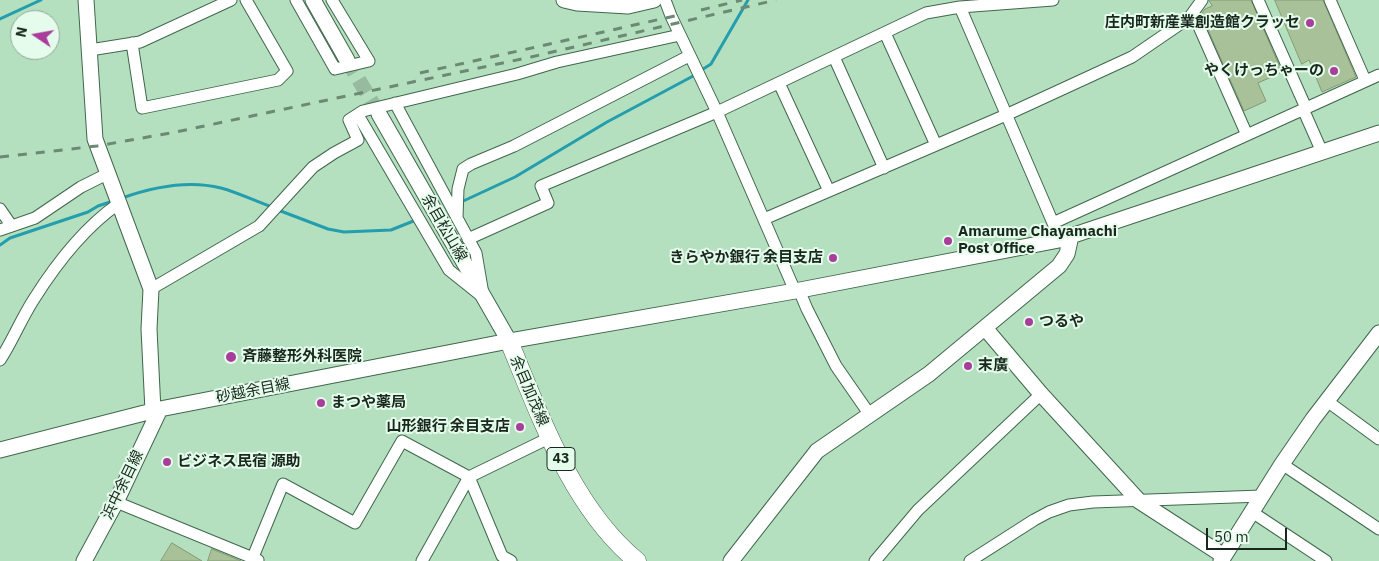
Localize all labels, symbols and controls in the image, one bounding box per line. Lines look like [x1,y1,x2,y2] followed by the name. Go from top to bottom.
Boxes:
[10,10,60,60] north arrow
[1105,14,1300,32] place label: 庄内町新産業創造館クラッセ
[1304,17,1316,29] marker: 庄内町新産業創造館クラッセ
[11,25,31,39] text: N
[1204,62,1324,80] place label: やくけっちゃーの
[1328,65,1340,77] marker: やくけっちゃーの
[417,191,471,265] street label: 余目松山線
[958,223,1117,258] place label: Amarume Chayamachi Post Office
[942,235,954,247] marker: Amarume Chayamachi Post Office
[669,249,823,267] place label: きらやか銀行 余目支店
[827,252,839,264] marker: きらやか銀行 余目支店
[1039,313,1084,331] place label: つるや
[1023,316,1035,328] marker: つるや
[242,348,362,366] place label: 斉藤整形外科医院
[224,350,238,364] marker: 斉藤整形外科医院
[506,353,552,429] street label: 余目加茂線
[978,357,1008,375] place label: 末廣
[962,360,974,372] marker: 末廣
[214,375,292,407] street label: 砂越余目線
[331,394,406,412] place label: まつや薬局
[315,397,327,409] marker: まつや薬局
[386,418,510,436] place label: 山形銀行 余目支店
[514,421,526,433] marker: 山形銀行 余目支店
[98,447,148,523] street label: 浜中余目線
[547,448,575,470] road number: 43
[177,453,301,471] place label: ビジネス民宿 源助
[161,456,173,468] marker: ビジネス民宿 源助
[1209,518,1290,550] scale bar
[1214,527,1249,546] text: 50 m

